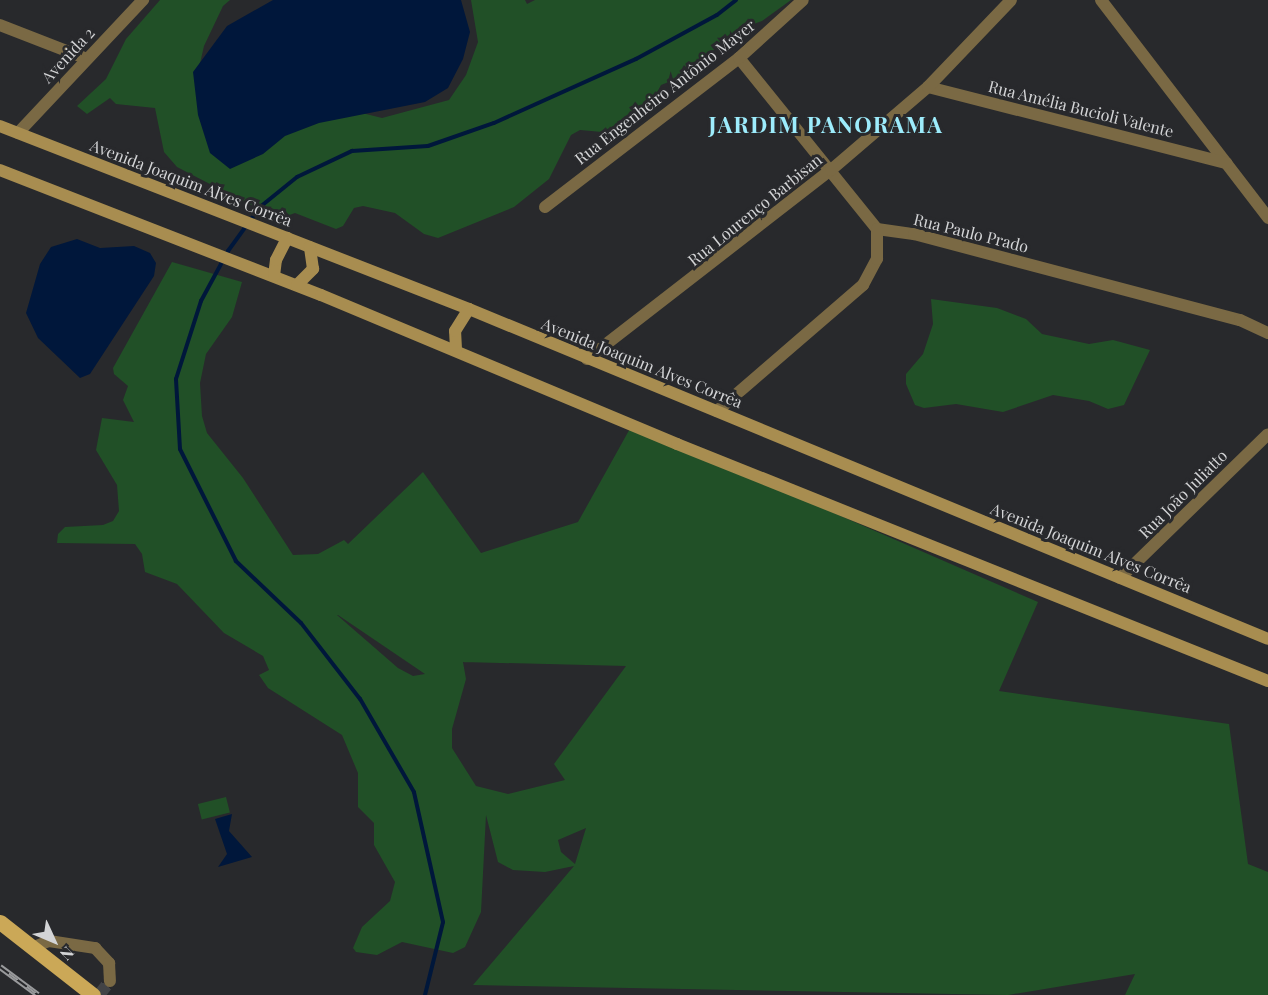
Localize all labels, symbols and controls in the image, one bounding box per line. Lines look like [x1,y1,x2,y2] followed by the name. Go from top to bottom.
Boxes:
[571,15,759,169] street label: Rua Engenheiro Antônio Mayer
[37,23,99,87] street label: Avenida 2
[986,76,1176,142] street label: Rua Amélia Bucioli Valente
[709,112,943,138] district label: JARDIM PANORAMA
[87,135,295,231] street label: Avenida Joaquim Alves Corrêa
[684,150,826,270] street label: Rua Lourenço Barbisan
[912,209,1030,257] street label: Rua Paulo Prado
[538,314,746,412] street label: Avenida Joaquim Alves Corrêa
[1135,446,1231,542] street label: Rua João Juliatto
[987,499,1195,597] street label: Avenida Joaquim Alves Corrêa
[24,911,84,971] north arrow
[56,942,79,965] text: N

